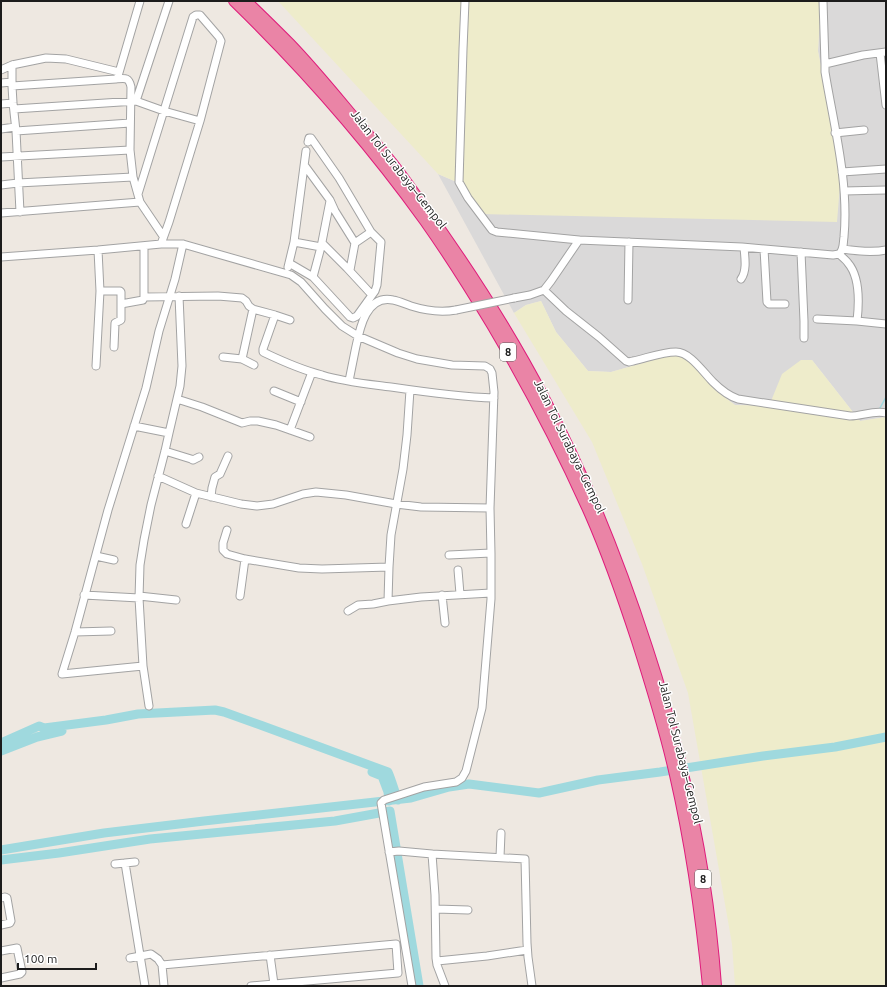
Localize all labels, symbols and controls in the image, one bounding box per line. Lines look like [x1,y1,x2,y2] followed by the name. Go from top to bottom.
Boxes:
[349,107,449,231] street label: Jalan Tol Surabaya–Gempol
[500,343,516,361] road number: 8
[532,377,608,515] street label: Jalan Tol Surabaya–Gempol
[657,679,705,825] street label: Jalan Tol Surabaya–Gempol
[695,870,711,888] road number: 8
[18,945,96,971] scale bar
[24,952,57,965] text: 100 m

